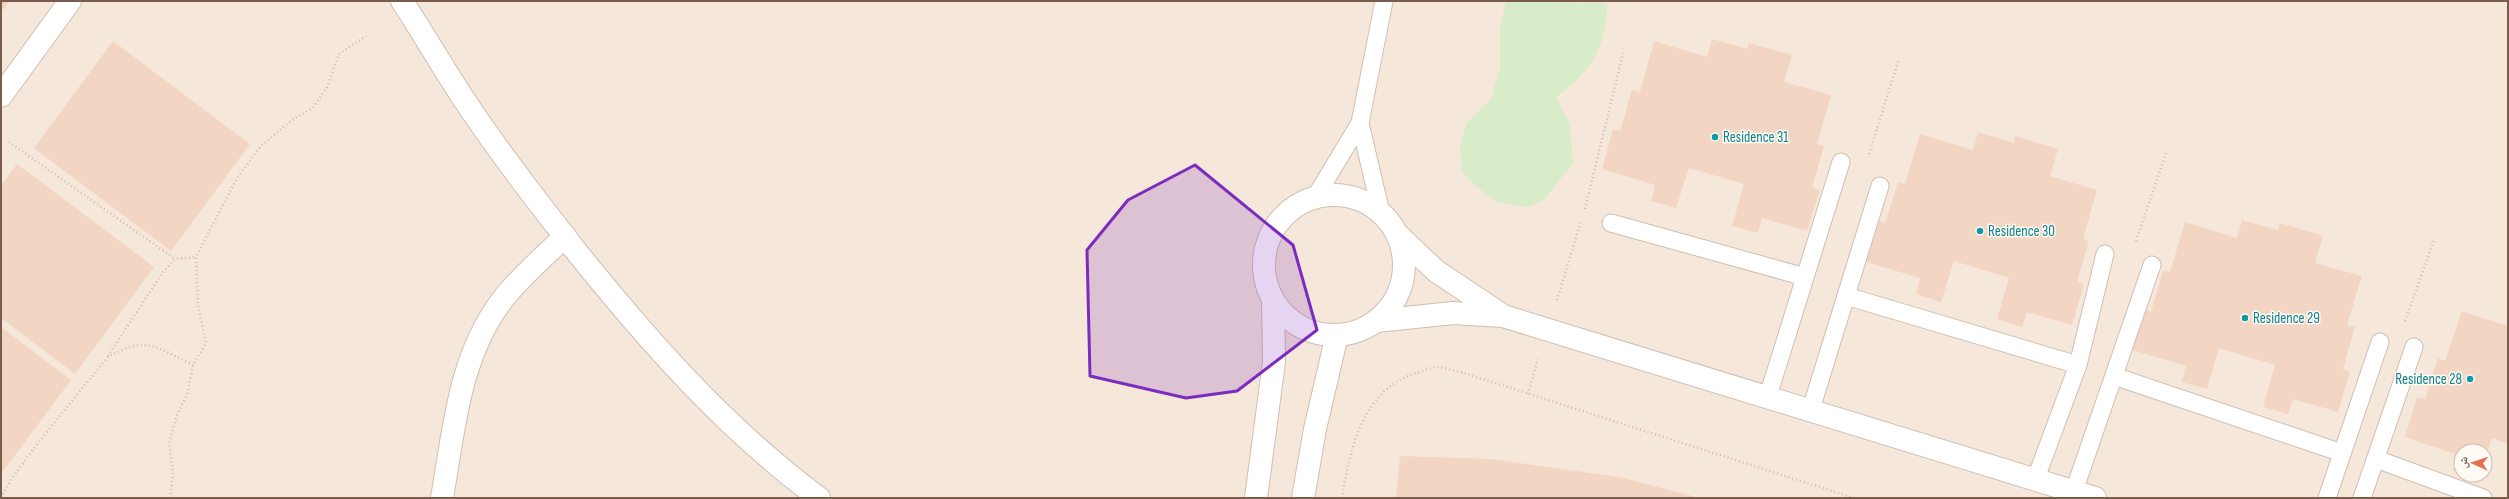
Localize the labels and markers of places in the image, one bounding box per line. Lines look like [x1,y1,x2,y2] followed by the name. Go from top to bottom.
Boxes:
[1723,128,1789,147] place label: Residence 31
[1710,132,1720,142] marker: Residence 31
[1988,222,2055,241] place label: Residence 30
[1975,226,1985,236] marker: Residence 30
[2253,309,2320,328] place label: Residence 29
[2240,313,2250,323] marker: Residence 29
[2395,370,2462,389] place label: Residence 28
[2465,374,2475,384] marker: Residence 28

